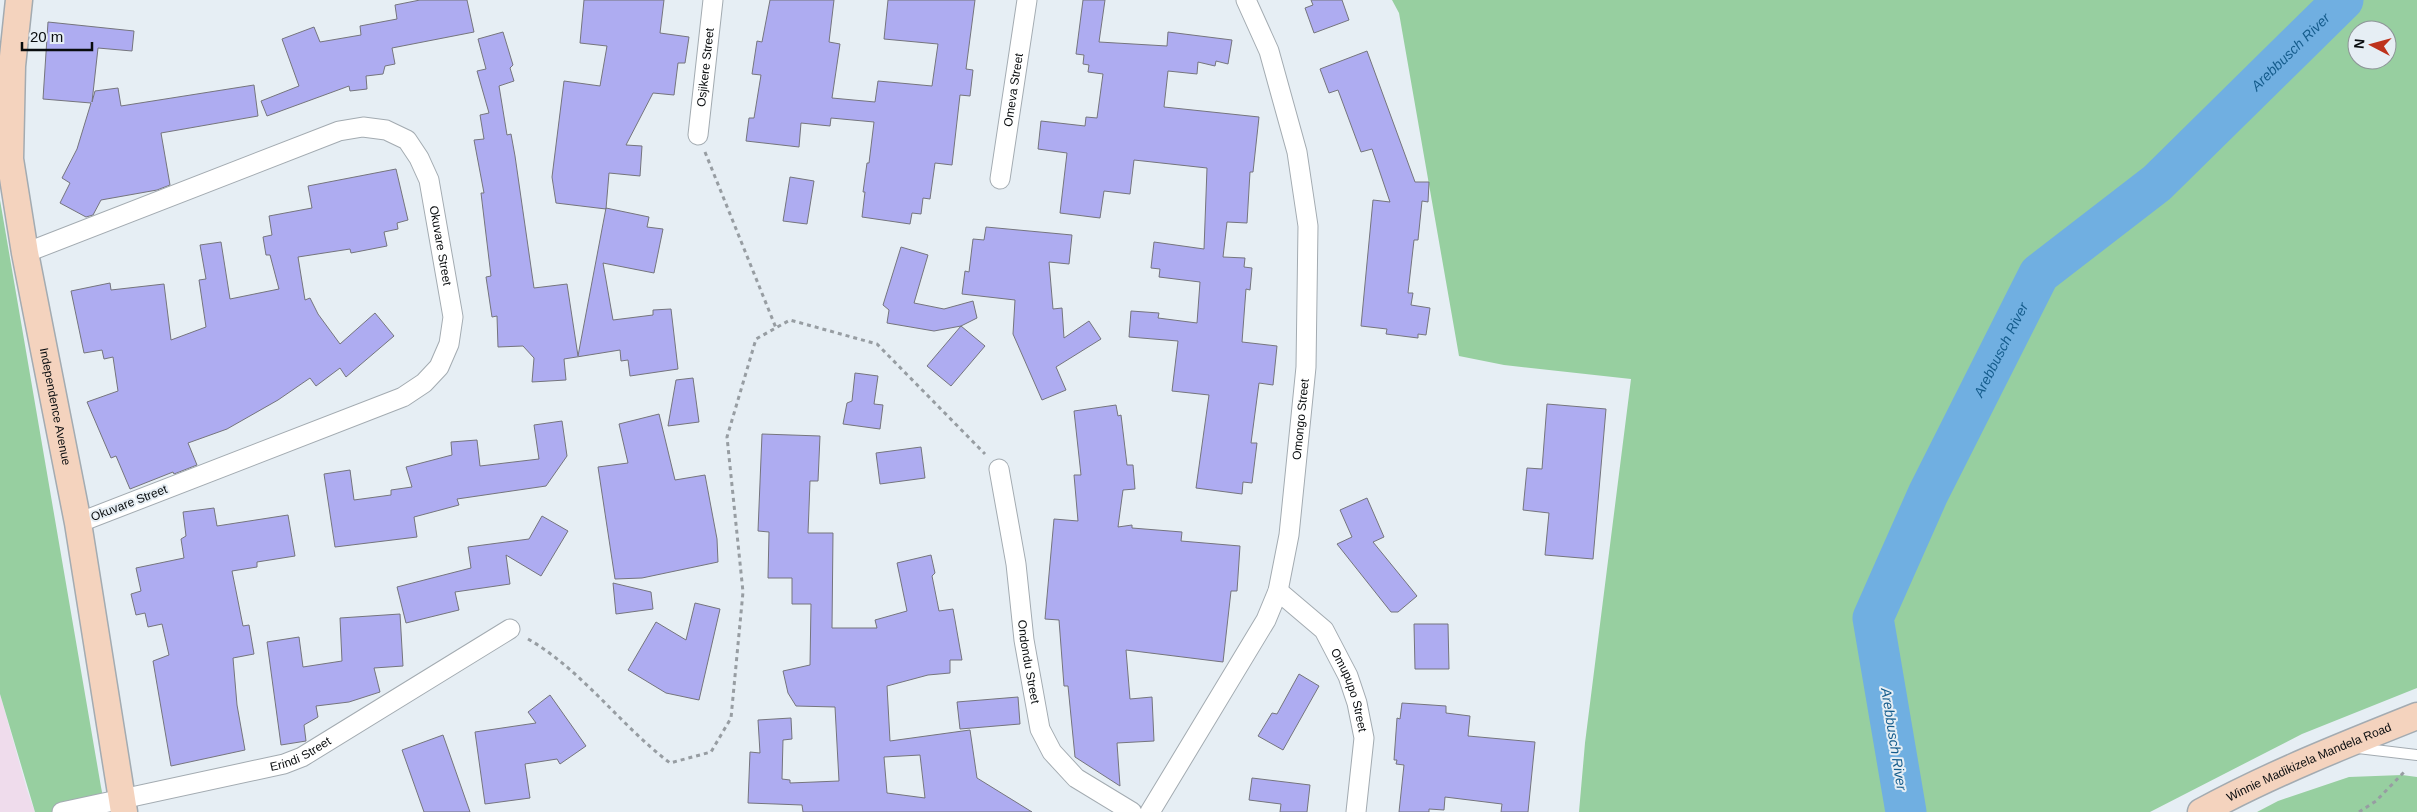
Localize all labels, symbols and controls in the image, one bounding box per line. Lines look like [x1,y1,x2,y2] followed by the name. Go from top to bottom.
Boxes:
[2247,9,2334,94] water label: Arebbusch River
[22,20,92,52] scale bar
[2347,20,2397,70] north arrow
[694,26,717,108] street label: Osjikere Street
[30,28,63,45] text: 20 m
[2351,38,2368,50] text: N
[1001,52,1026,128] street label: Omeva Street
[427,205,454,287] street label: Okuvare Street
[1970,299,2032,401] water label: Arebbusch River
[37,347,74,467] street label: Independence Avenue
[1290,377,1312,461] street label: Omongo Street
[89,482,170,524] street label: Okuvare Street
[1015,619,1042,705] street label: Ondondu Street
[1328,646,1370,734] street label: Omupupo Street
[1878,686,1910,793] water label: Arebbusch River
[2224,720,2393,804] street label: Winnie Madikizela Mandela Road
[269,734,334,774] street label: Erindi Street

